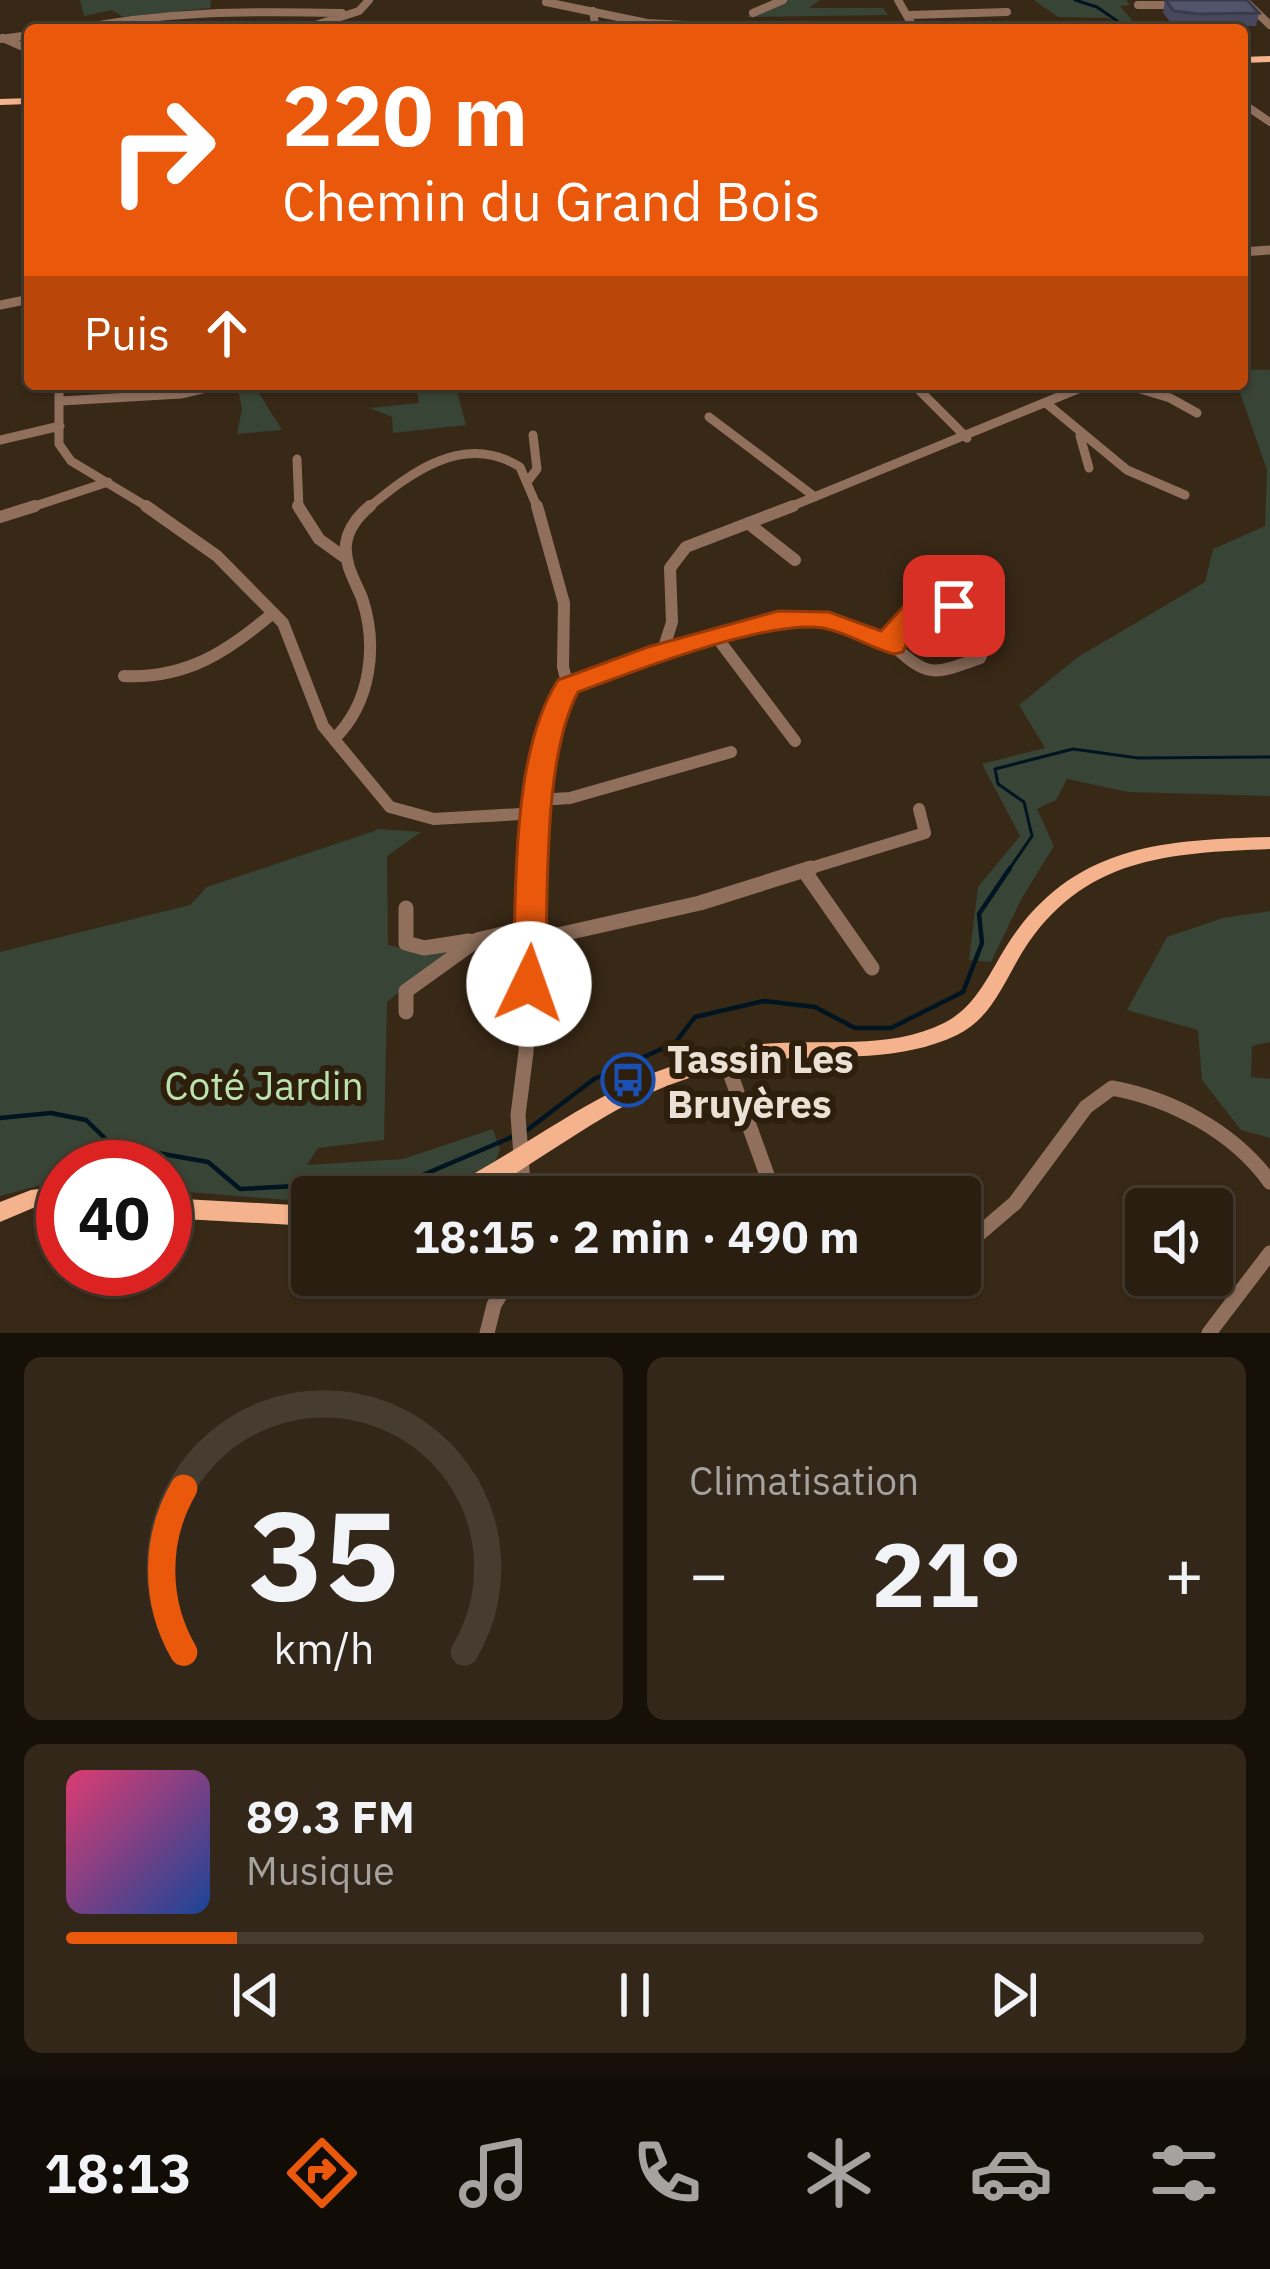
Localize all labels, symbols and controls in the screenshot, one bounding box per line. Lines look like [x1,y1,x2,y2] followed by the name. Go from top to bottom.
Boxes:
[282,60,528,169] text: 220 m
[84,72,240,228] icon: right
[282,166,821,236] text: Chemin du Grand Bois
[194,300,260,366] icon: ahead
[84,304,170,362] text: Puis
[903,555,1005,657] pin
[921,573,987,639] icon: arrive
[466,921,592,1047] position arrow
[667,1033,854,1129] place label: Tassin Les Bruyères
[600,1052,656,1108] bus stop icon: Tassin Les Bruyères
[164,1060,364,1111] park label: Coté Jardin
[36,1140,192,1296] speed limit sign: 40
[1125,1188,1233,1296] map controls
[1125,1188,1233,1296] button: sound
[413,1207,859,1265] text: 18:15 · 2 min · 490 m
[689,1455,919,1506] text: Climatisation
[249,1473,398,1635] text: 35
[871,1515,1022,1632] text: 21°
[689,1530,729,1616] text: −
[1164,1530,1204,1616] text: +
[273,1619,374,1675] text: km/h
[246,1787,415,1845] text: 89.3 FM
[246,1845,395,1896] text: Musique
[223,1962,289,2028] icon: previous
[602,1962,668,2028] icon: pause
[981,1962,1047,2028] icon: next
[280,2131,364,2215] icon: directions
[452,2131,536,2215] icon: music
[625,2131,709,2215] icon: phone
[797,2131,881,2215] icon: climate
[969,2131,1053,2215] icon: car
[1142,2131,1226,2215] icon: filters
[44,2138,192,2208] text: 18:13

